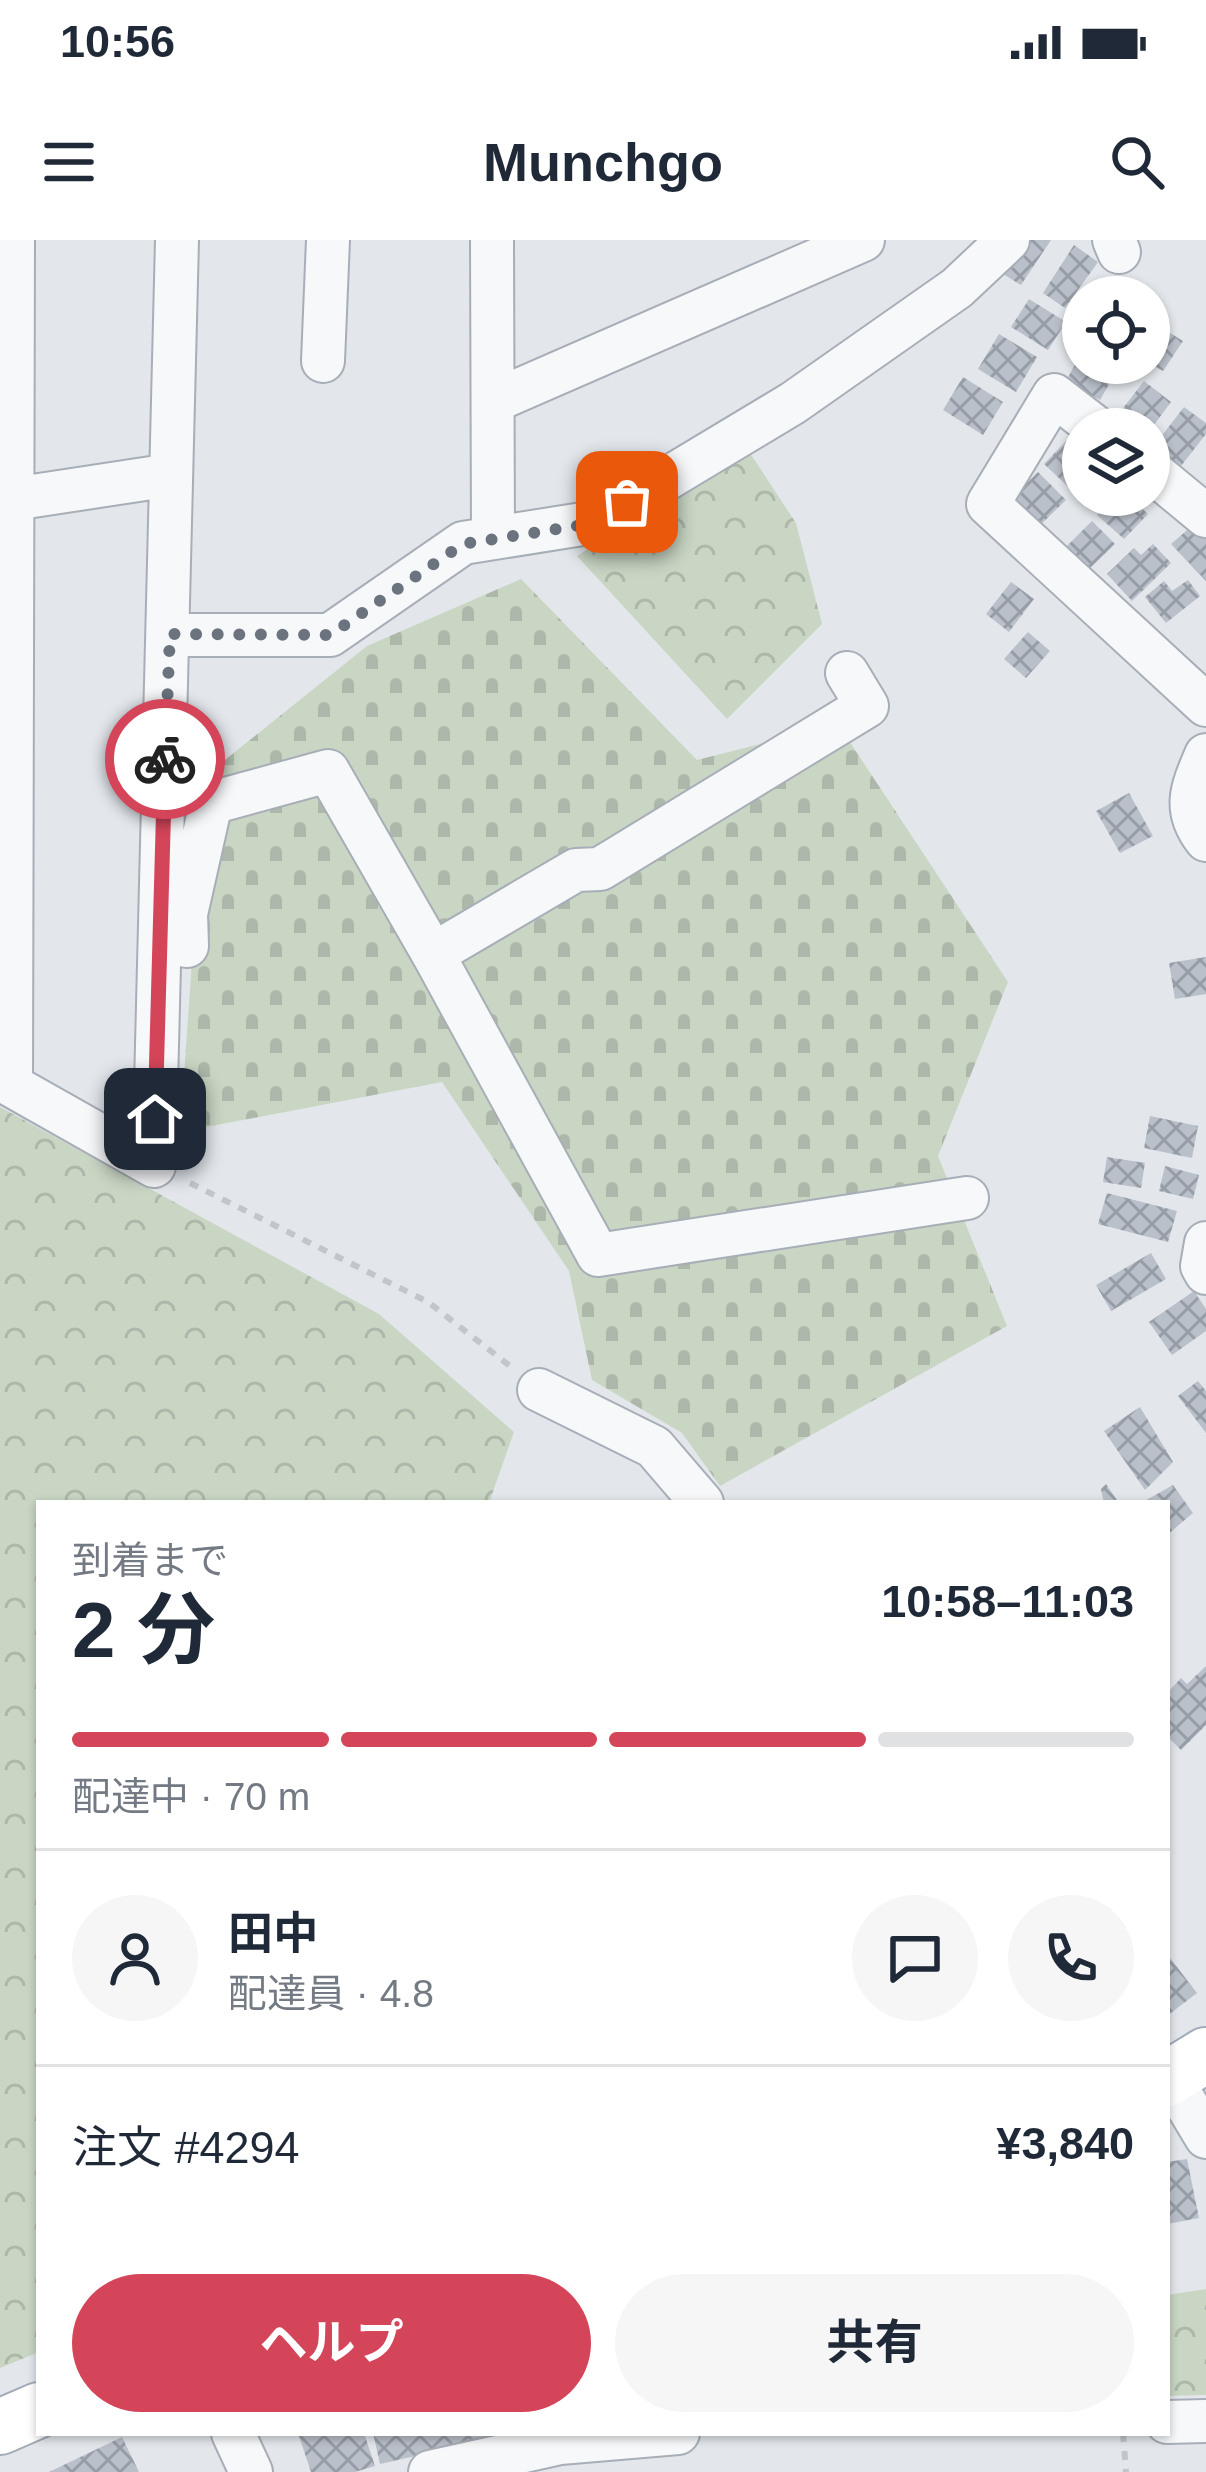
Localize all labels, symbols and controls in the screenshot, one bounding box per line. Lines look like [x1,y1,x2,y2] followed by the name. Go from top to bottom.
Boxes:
[60,16,175,67] text: 10:56
[36,129,102,195] icon: menu
[1104,129,1170,195] icon: search
[483,132,723,192] text: Munchgo
[1062,276,1170,516] map controls
[1062,276,1170,384] button: locate
[1062,408,1170,516] button: layers
[576,451,678,553] pin
[594,469,660,535] icon: bag
[105,699,225,819] courier
[132,726,198,792] icon: bike
[104,1068,206,1170] pin
[122,1086,188,1152] icon: home
[72,1539,228,1582] text: 到着まで
[881,1576,1134,1627] text: 10:58–11:03
[72,1586,215,1674] text: 2 分
[72,1775,310,1818] text: 配達中 · 70 m
[72,1895,198,2021] button: person
[852,1895,978,2021] button: chat
[1008,1895,1134,2021] button: phone
[228,1908,318,1959] text: 田中
[228,1972,434,2015] text: 配達員 · 4.8
[996,2118,1134,2169] text: ¥3,840
[72,2122,300,2173] text: 注文 #4294
[72,2274,591,2412] button: ヘルプ
[615,2274,1134,2412] button: 共有

